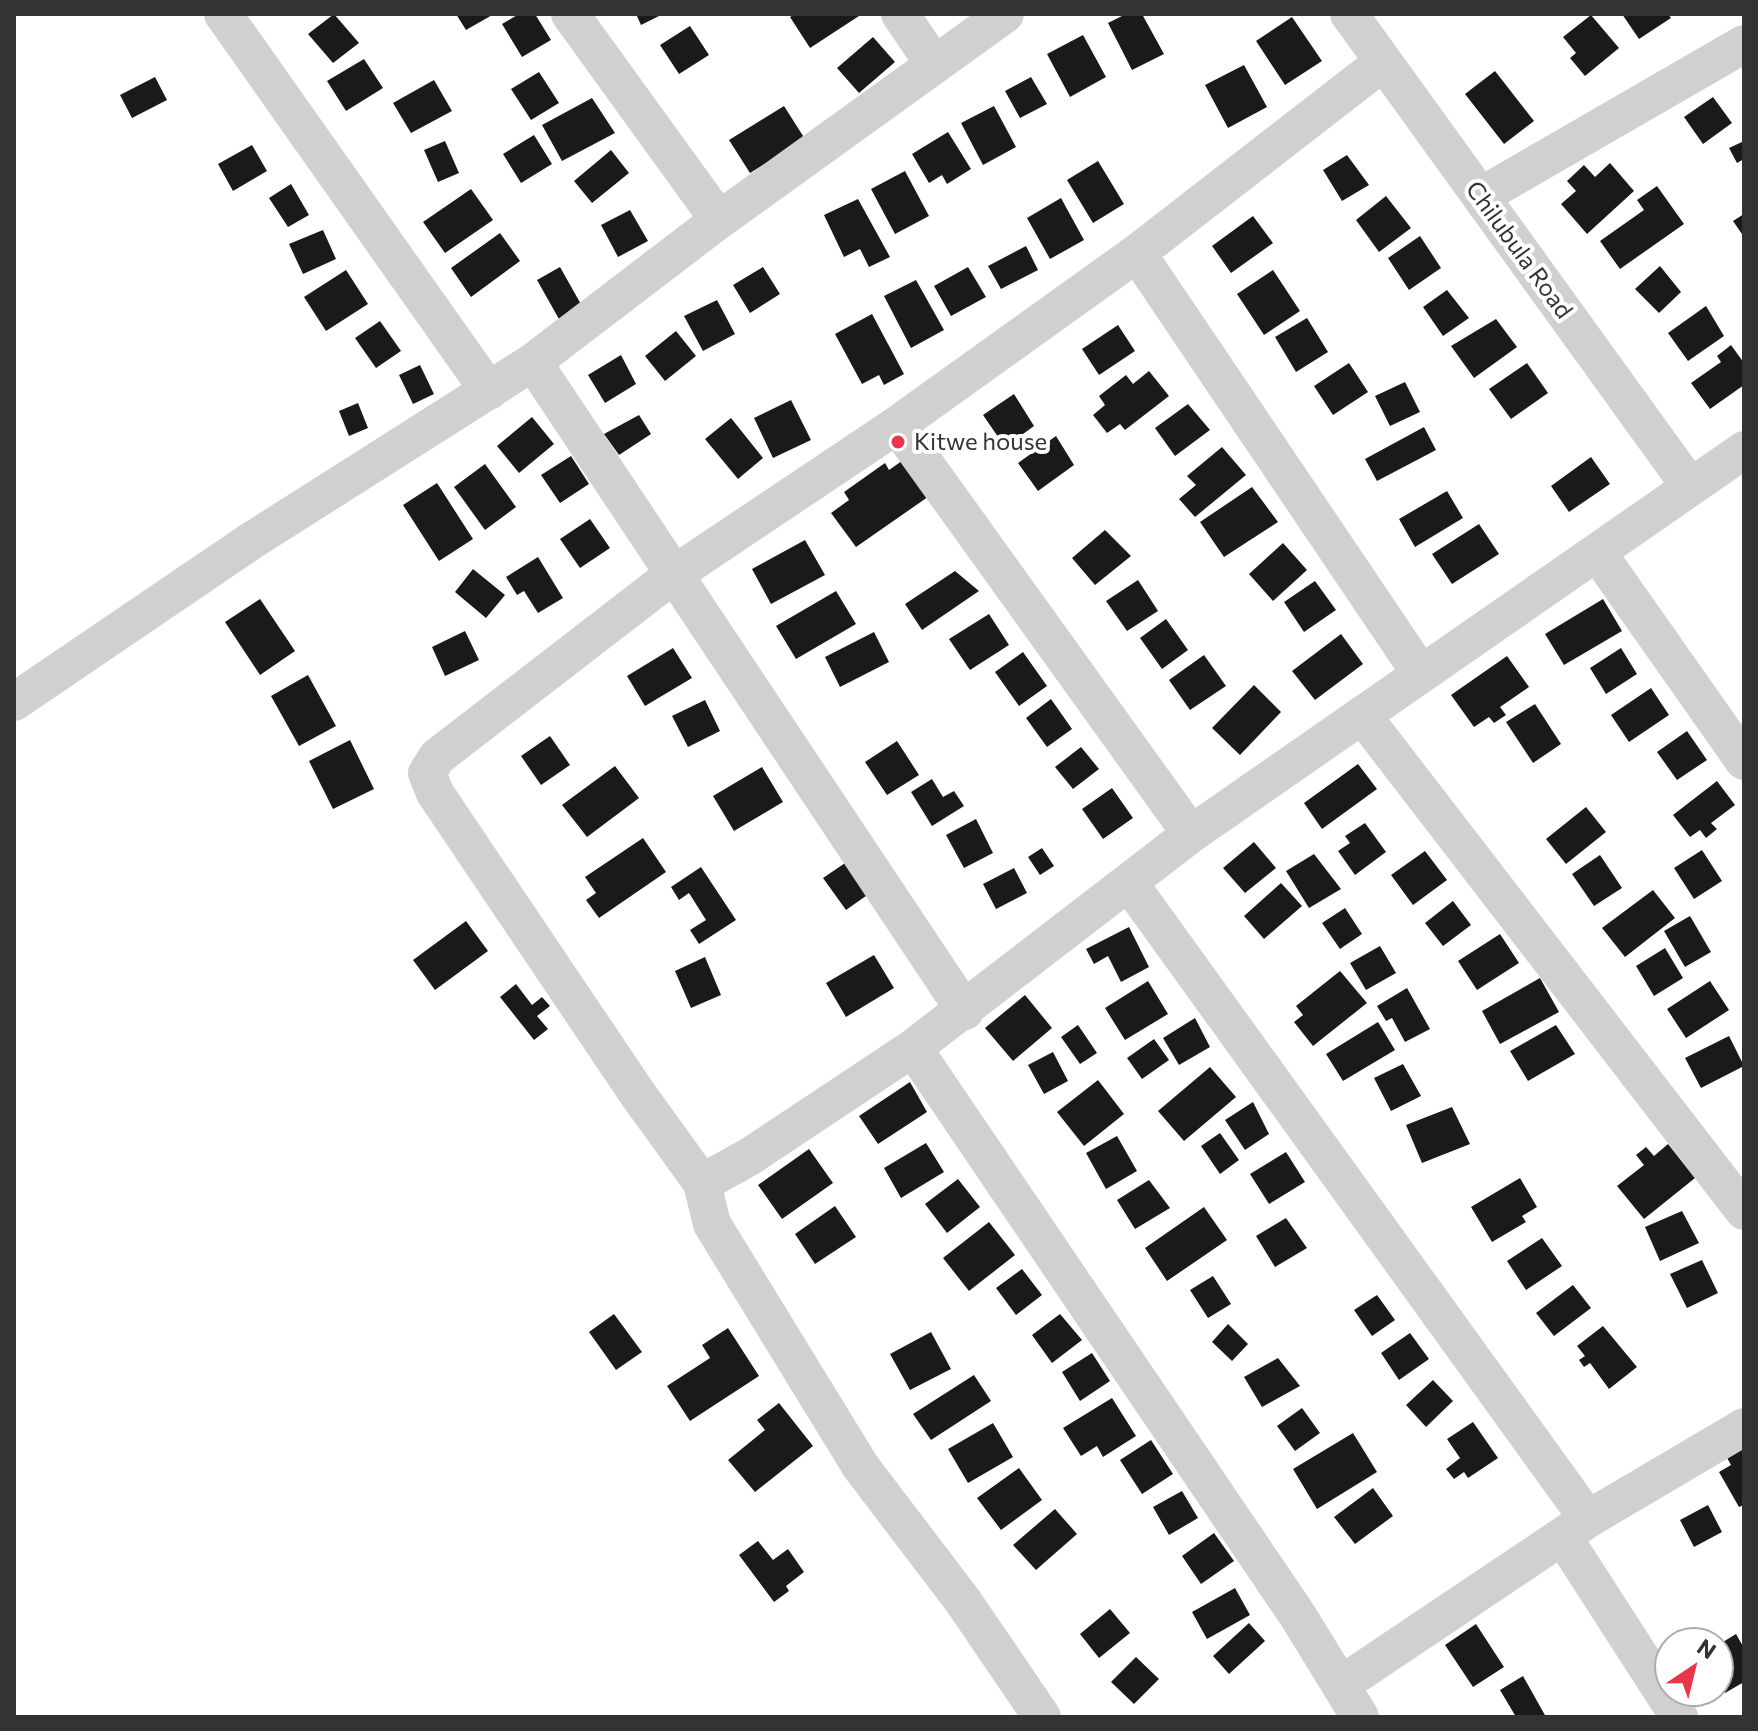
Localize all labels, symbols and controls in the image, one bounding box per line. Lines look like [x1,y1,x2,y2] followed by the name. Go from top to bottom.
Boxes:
[1460,176,1578,324] street label: Chilubula Road
[914,428,1047,456] place label: Kitwe house
[889,433,907,451] marker: Kitwe house
[1654,1627,1734,1707] north arrow
[1692,1633,1721,1664] text: N

